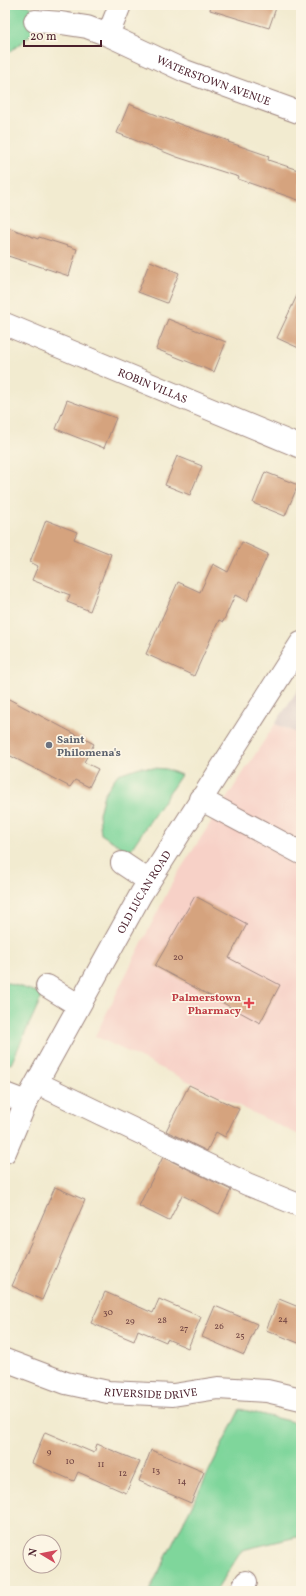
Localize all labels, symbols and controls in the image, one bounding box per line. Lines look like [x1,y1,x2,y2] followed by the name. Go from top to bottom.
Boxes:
[24,22,101,48] scale bar
[30,29,57,45] text: 20 m
[154,53,273,110] street label: WATERSTOWN AVENUE
[115,366,189,408] street label: ROBIN VILLAS
[57,733,121,761] place label: Saint Philomena's
[44,740,54,750] marker: Saint Philomena's
[114,848,176,937] street label: OLD LUCAN ROAD
[173,951,184,964] house number: 20
[172,991,242,1019] place label: Palmerstown Pharmacy
[244,998,254,1008] marker: Palmerstown Pharmacy
[103,1306,114,1319] house number: 30
[278,1313,288,1326] house number: 24
[157,1314,167,1327] house number: 28
[125,1315,135,1328] house number: 29
[214,1320,224,1333] house number: 26
[180,1322,188,1335] house number: 27
[235,1329,245,1342] house number: 25
[102,1385,199,1404] street label: RIVERSIDE DRIVE
[47,1446,52,1459] house number: 9
[66,1455,75,1468] house number: 10
[98,1458,104,1471] house number: 11
[152,1464,160,1477] house number: 13
[119,1467,127,1480] house number: 12
[178,1475,186,1488] house number: 14
[22,1534,62,1574] north arrow
[26,1547,42,1558] text: N

